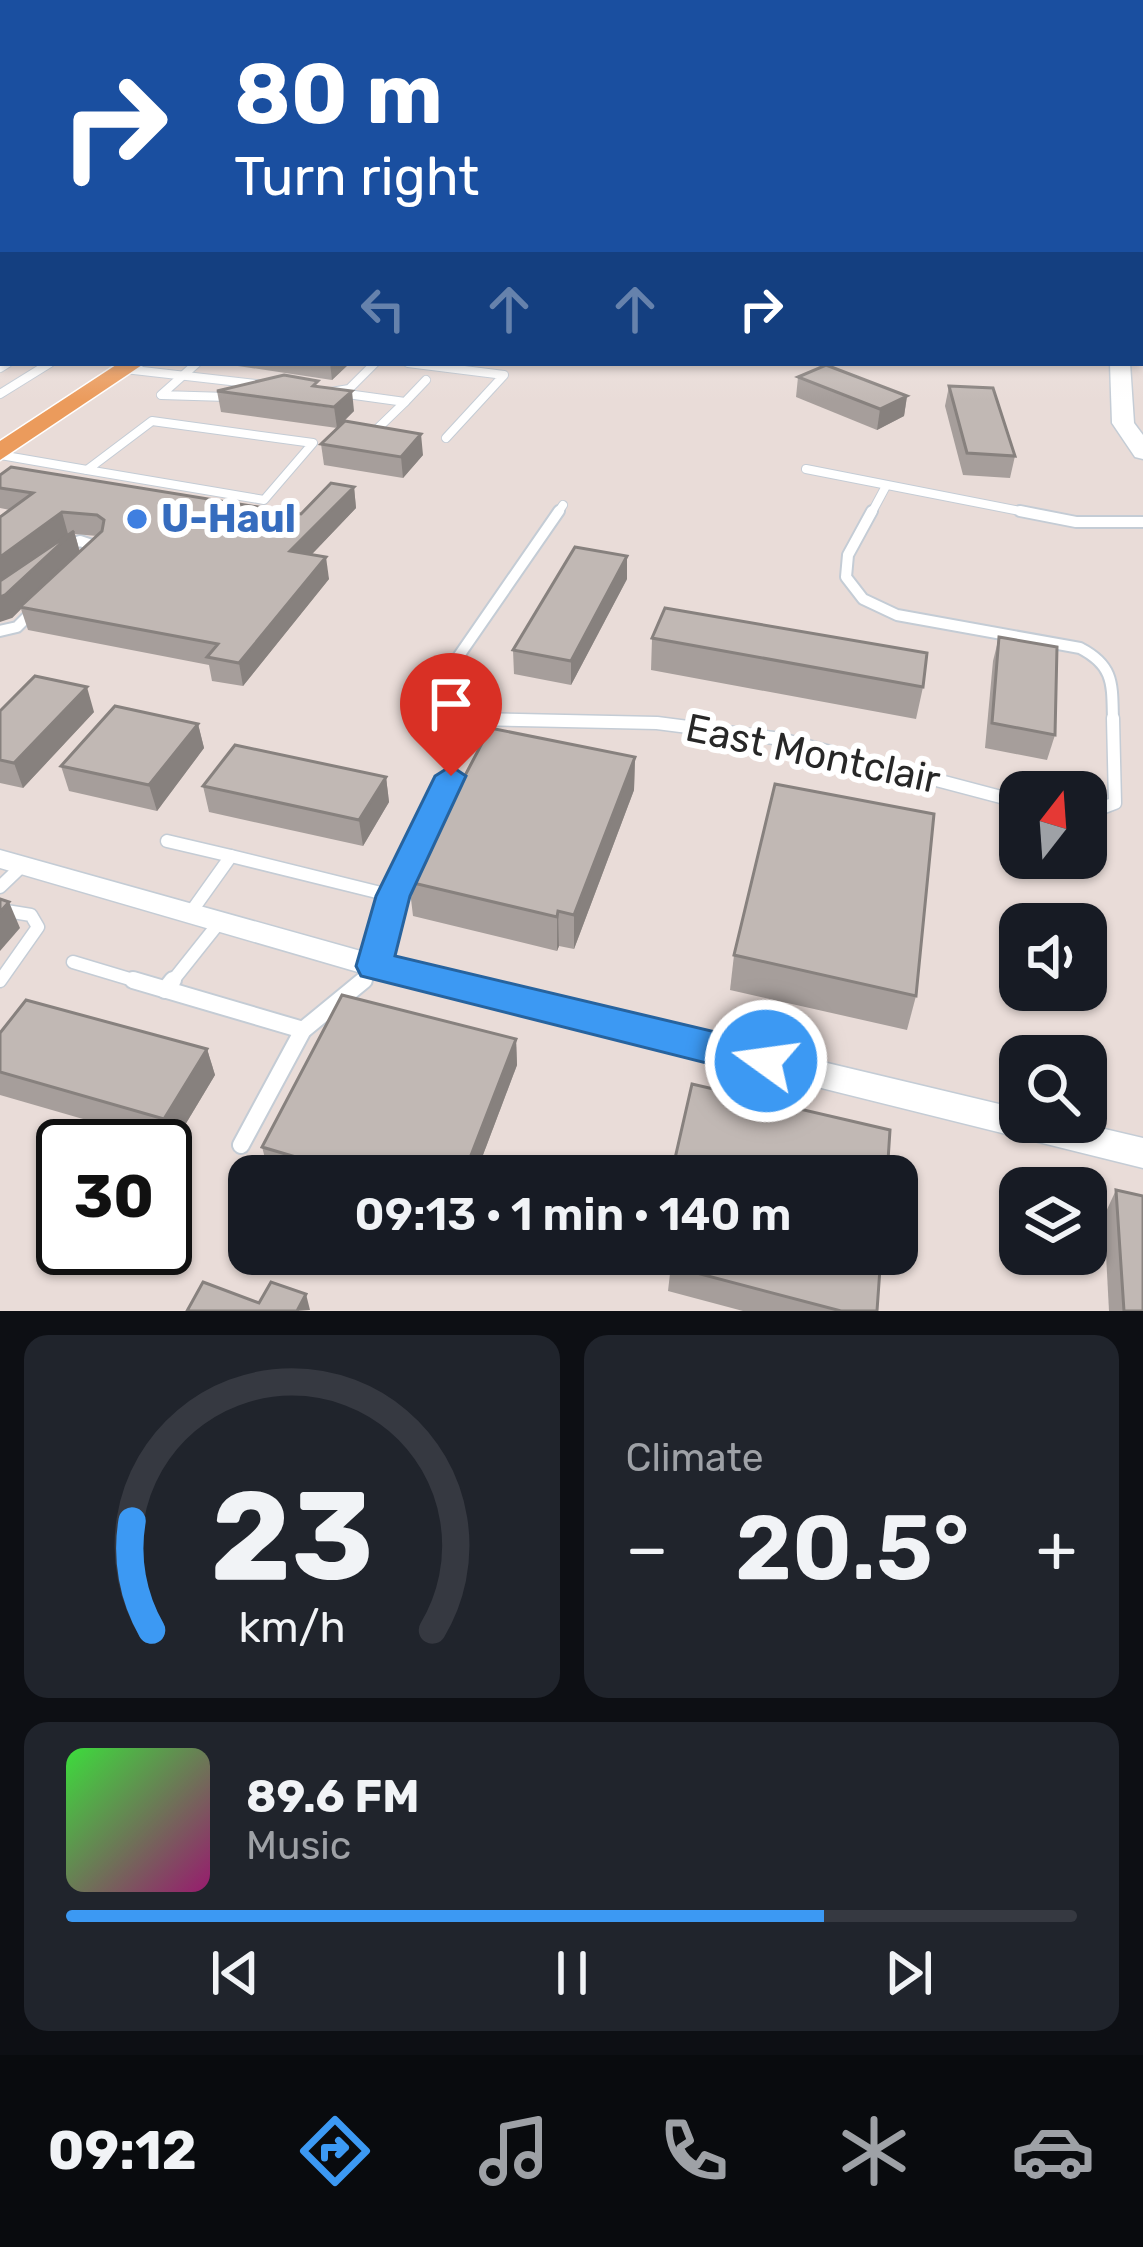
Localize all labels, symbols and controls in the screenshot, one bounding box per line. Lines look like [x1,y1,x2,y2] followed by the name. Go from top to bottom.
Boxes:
[234,44,443,144] text: 80 m
[36,48,192,204] icon: right
[234,145,479,209] text: Turn right
[350,276,416,342] icon: left
[476,276,542,342] icon: ahead
[602,276,668,342] icon: ahead
[728,276,794,342] icon: right
[161,496,296,542] place label: U-Haul
[124,506,150,532] marker: U-Haul
[400,653,502,776] pin
[418,671,484,737] icon: arrive
[682,705,944,803] street label: East Montclair
[999,771,1107,879] north arrow
[999,771,1107,1275] map controls
[999,903,1107,1011] button: sound
[703,998,829,1124] position arrow
[999,1035,1107,1143] button: search
[36,1119,192,1275] speed limit sign: 30
[999,1167,1107,1275] button: layers
[355,1188,791,1241] text: 09:13 · 1 min · 140 m
[626,1435,764,1481] text: Climate
[210,1462,373,1610] text: 23
[735,1495,969,1602] text: 20.5°
[626,1509,668,1588] text: −
[1036,1509,1077,1588] text: +
[238,1601,345,1652] text: km/h
[246,1770,420,1823] text: 89.6 FM
[246,1823,351,1869] text: Music
[202,1940,268,2006] icon: previous
[539,1940,605,2006] icon: pause
[876,1940,942,2006] icon: next
[293,2109,377,2193] icon: directions
[472,2109,556,2193] icon: music
[652,2109,736,2193] icon: phone
[832,2109,916,2193] icon: climate
[1011,2109,1095,2193] icon: car
[48,2119,197,2183] text: 09:12

